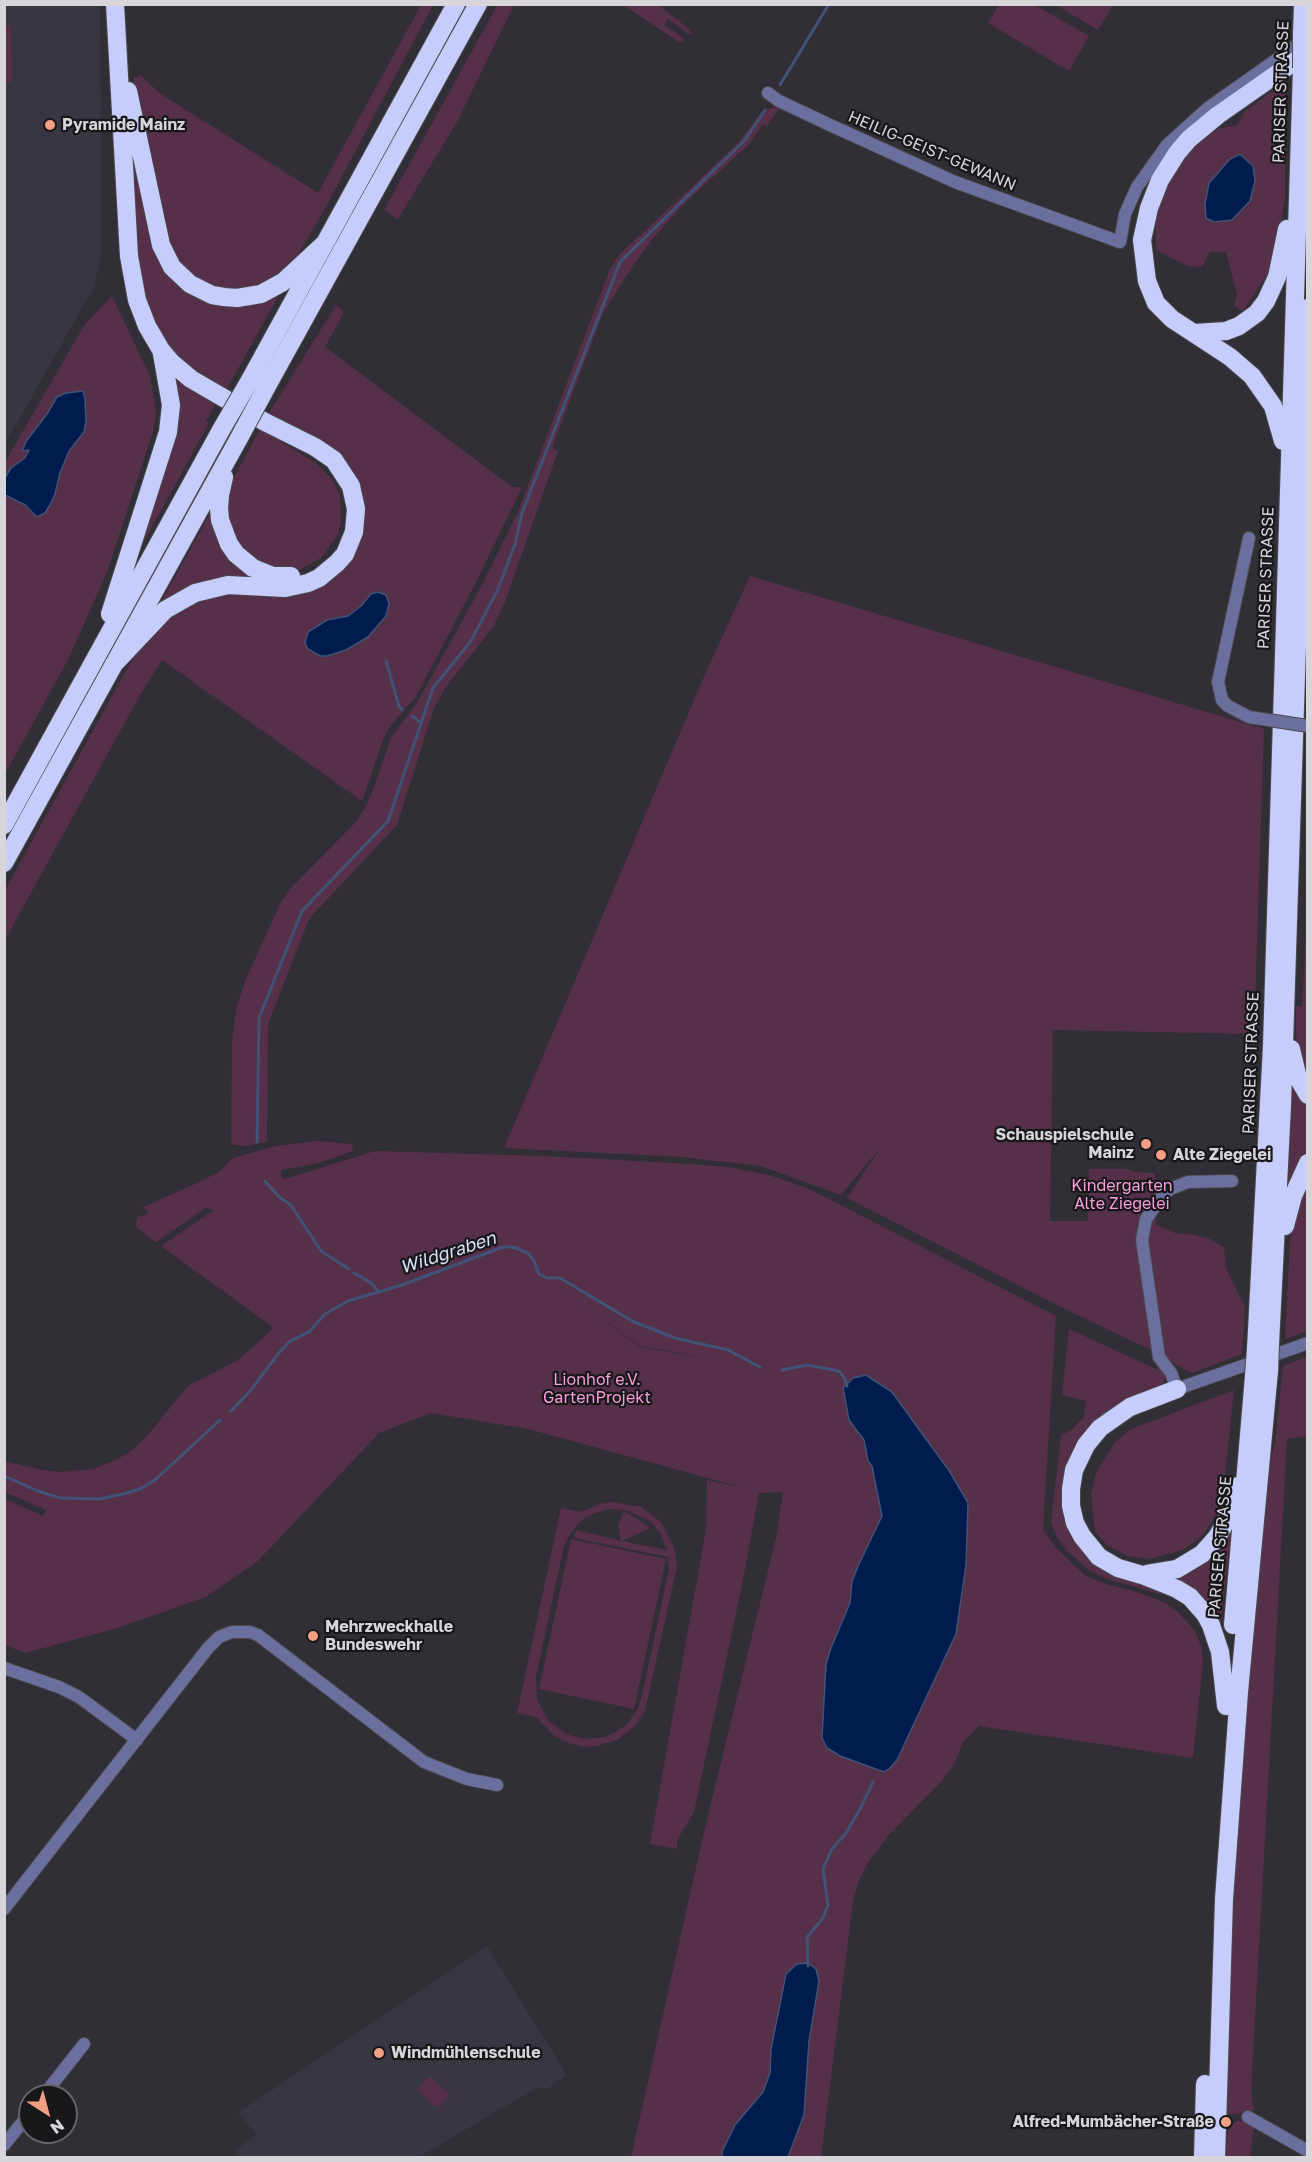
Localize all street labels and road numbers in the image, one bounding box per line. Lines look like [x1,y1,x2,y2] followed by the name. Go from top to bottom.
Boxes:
[1269,21,1293,163] street label: PARISER STRASSE
[845,107,1019,195] street label: HEILIG-GEIST-GEWANN
[1254,507,1278,649] street label: PARISER STRASSE
[1239,992,1263,1134] street label: PARISER STRASSE
[1204,1475,1236,1619] street label: PARISER STRASSE

